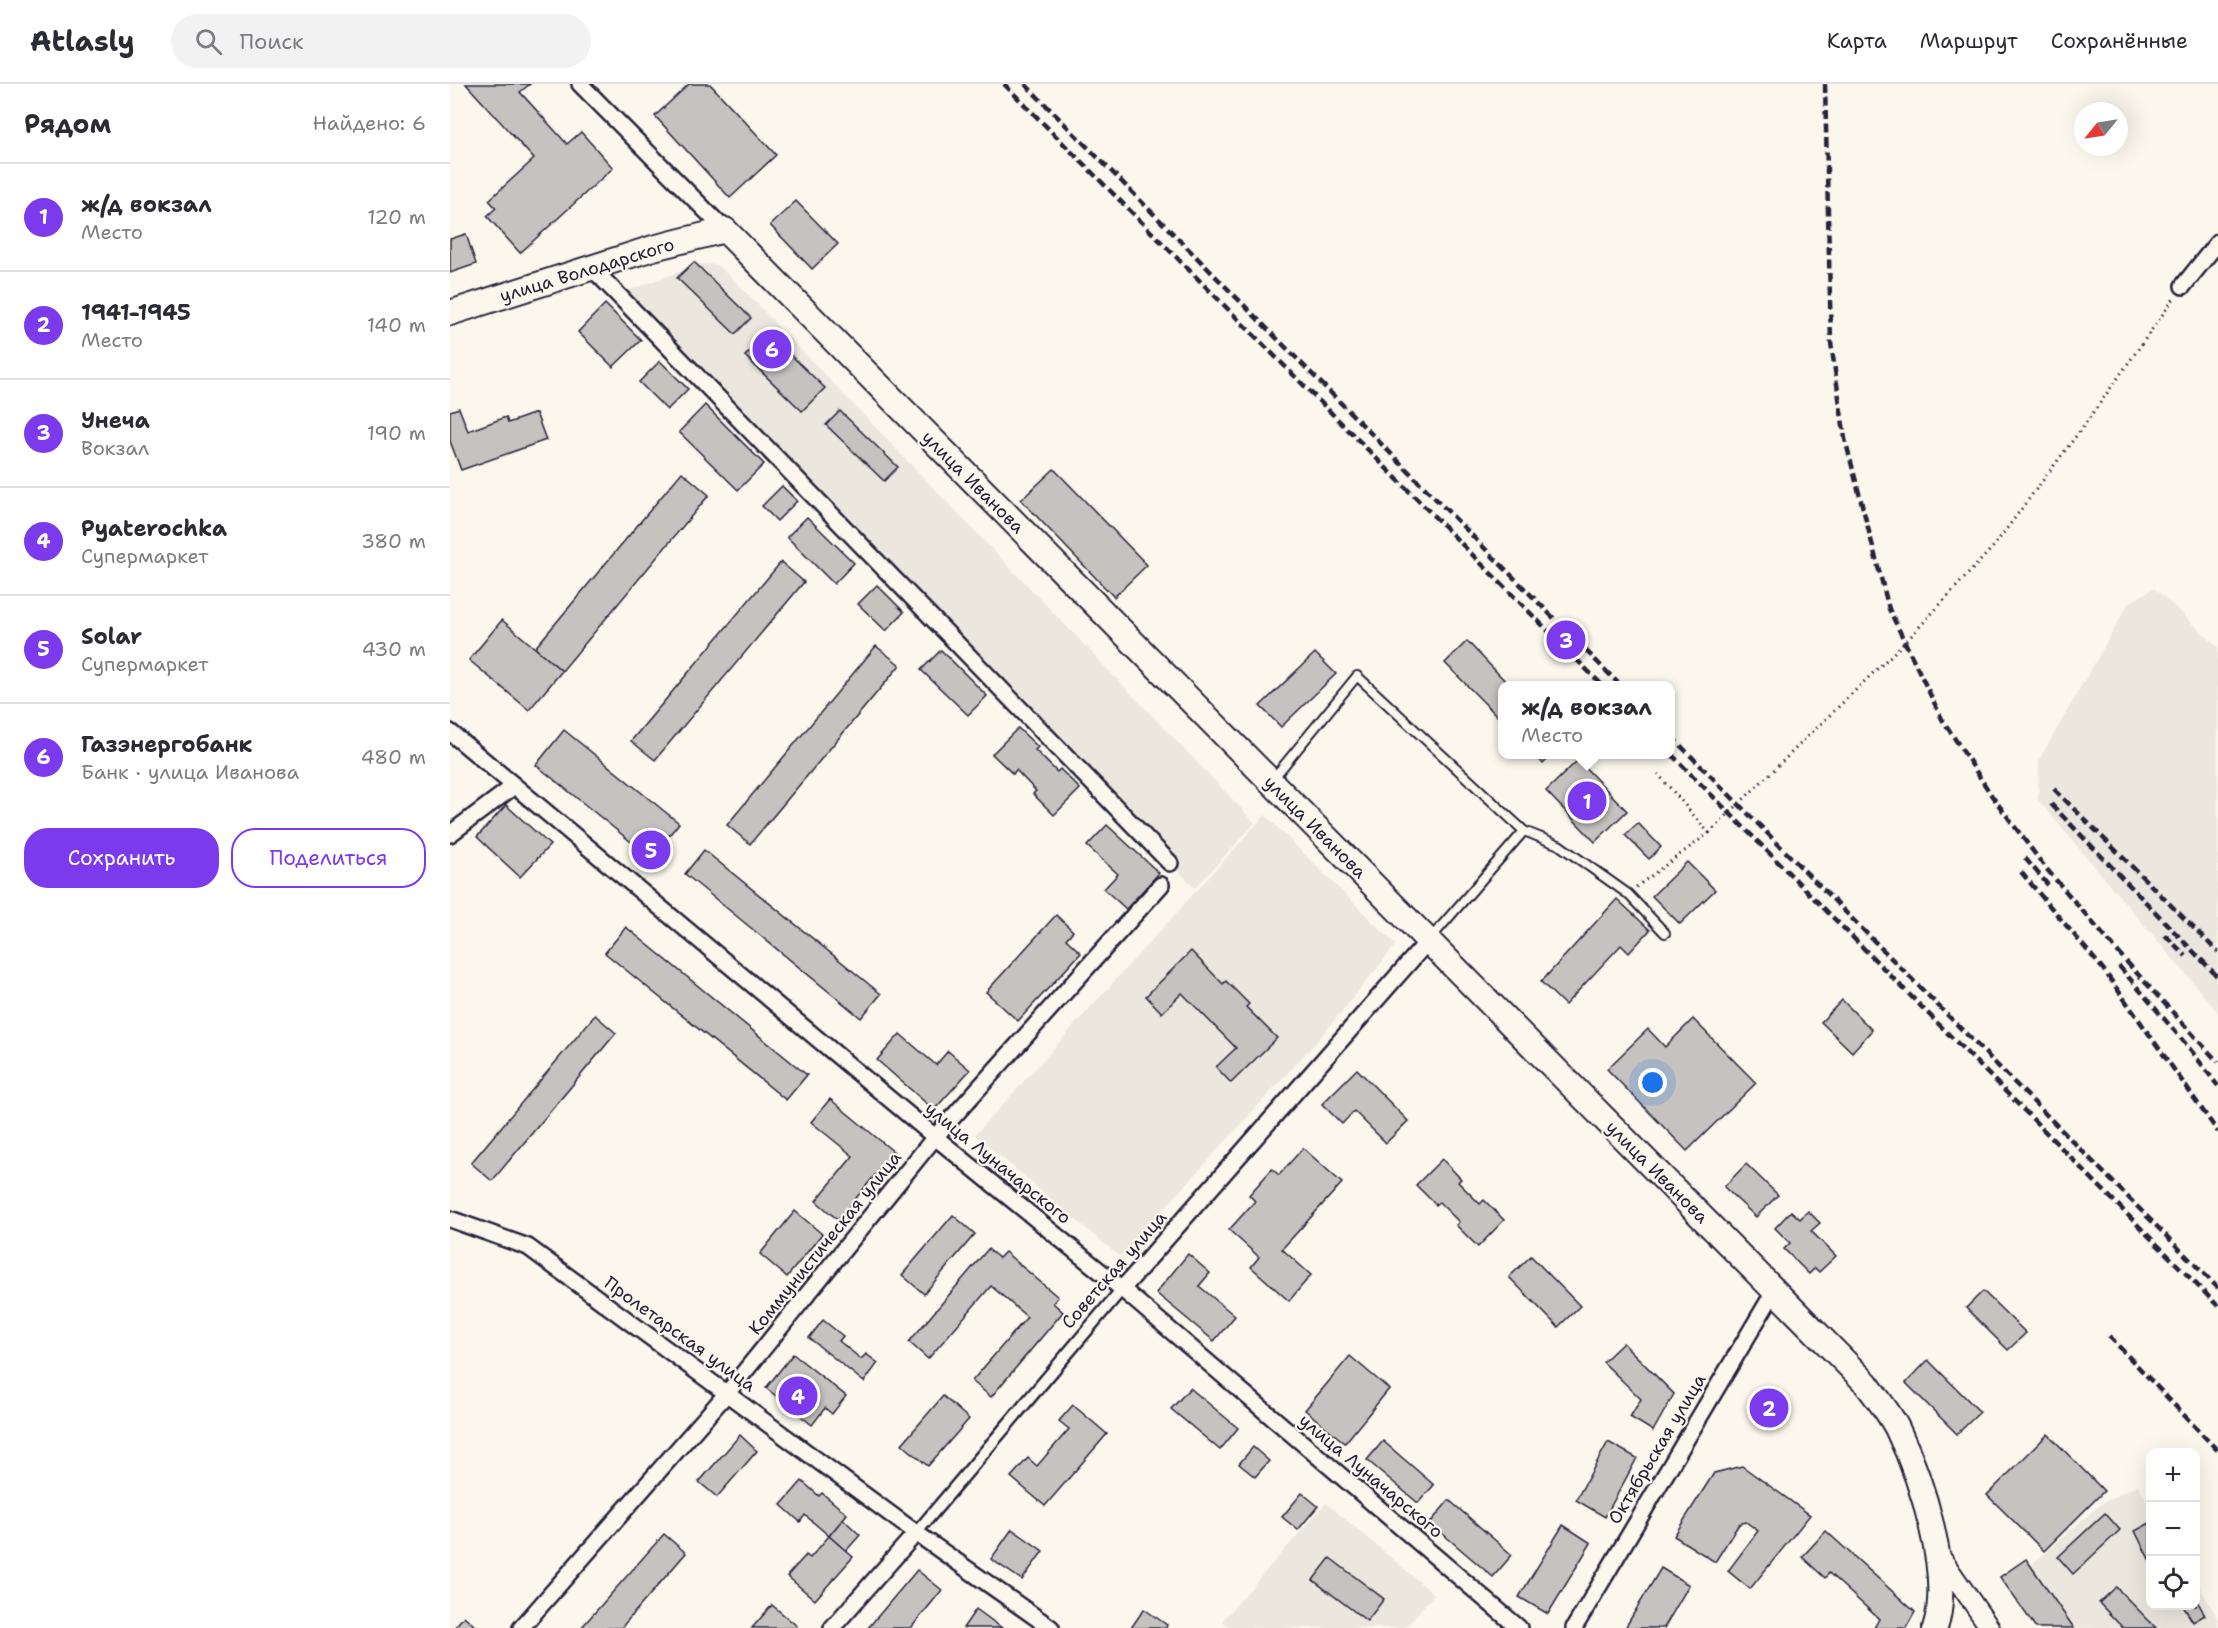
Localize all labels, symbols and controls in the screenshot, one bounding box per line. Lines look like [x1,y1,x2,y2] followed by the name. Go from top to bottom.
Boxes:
[171,14,591,68] search box
[30,22,135,60] text: Atlasly
[192,25,225,58] icon: search
[240,27,304,56] text: Поиск
[1827,27,1887,55] text: Карта
[1920,27,2018,55] text: Маршрут
[2051,27,2188,55] text: Сохранённые
[2074,102,2128,156] north arrow
[24,106,111,141] text: Рядом
[313,110,426,136] text: Найдено: 6
[81,190,212,219] text: ж/д вокзал
[39,204,48,230] text: 1
[367,204,426,230] text: 120 m
[81,219,143,245] text: Место
[497,232,677,308] street label: улица Володарского
[81,298,191,327] text: 1941-1945
[37,312,51,338] text: 2
[367,312,426,338] text: 140 m
[752,326,792,372] pin: 6
[81,327,143,353] text: Место
[81,406,150,435] text: Унеча
[37,420,51,446] text: 3
[367,420,426,446] text: 190 m
[916,425,1030,539] street label: улица Иванова
[81,435,149,461] text: Вокзал
[81,514,227,543] text: Pyaterochka
[37,528,51,554] text: 4
[361,528,426,554] text: 380 m
[81,543,208,569] text: Супермаркет
[1546,618,1586,662] pin: 3
[81,622,142,651] text: Solar
[37,636,50,662] text: 5
[362,636,426,662] text: 430 m
[81,651,208,677] text: Супермаркет
[1498,681,1675,759] popup
[1521,693,1652,722] text: ж/д вокзал
[1521,722,1583,748] text: Место
[81,730,252,759] text: Газэнергобанк
[37,744,51,770] text: 6
[361,744,426,770] text: 480 m
[81,759,299,785] text: Банк · улица Иванова
[1258,770,1372,884] street label: улица Иванова
[1568,778,1606,824] pin: 1
[24,828,219,888] button: Сохранить
[231,828,426,888] button: Поделиться
[632,828,670,873] pin: 5
[1638,1068,1667,1097] your location
[920,1097,1076,1229] street label: улица Луначарского
[1600,1115,1714,1229] street label: улица Иванова
[743,1146,907,1340] street label: Коммунистическая улица
[1056,1206,1172,1334] street label: Советская улица
[599,1271,761,1397] street label: Пролетарская улица
[1603,1369,1711,1529] street label: Октябрьская улица
[778,1374,818,1418] pin: 4
[1750,1386,1788,1430] pin: 2
[1294,1408,1448,1544] street label: улица Луначарского
[2146,1448,2200,1610] map controls
[2146,1448,2200,1502] button: +
[2146,1502,2200,1556] button: −
[2146,1556,2200,1610] button: locate

